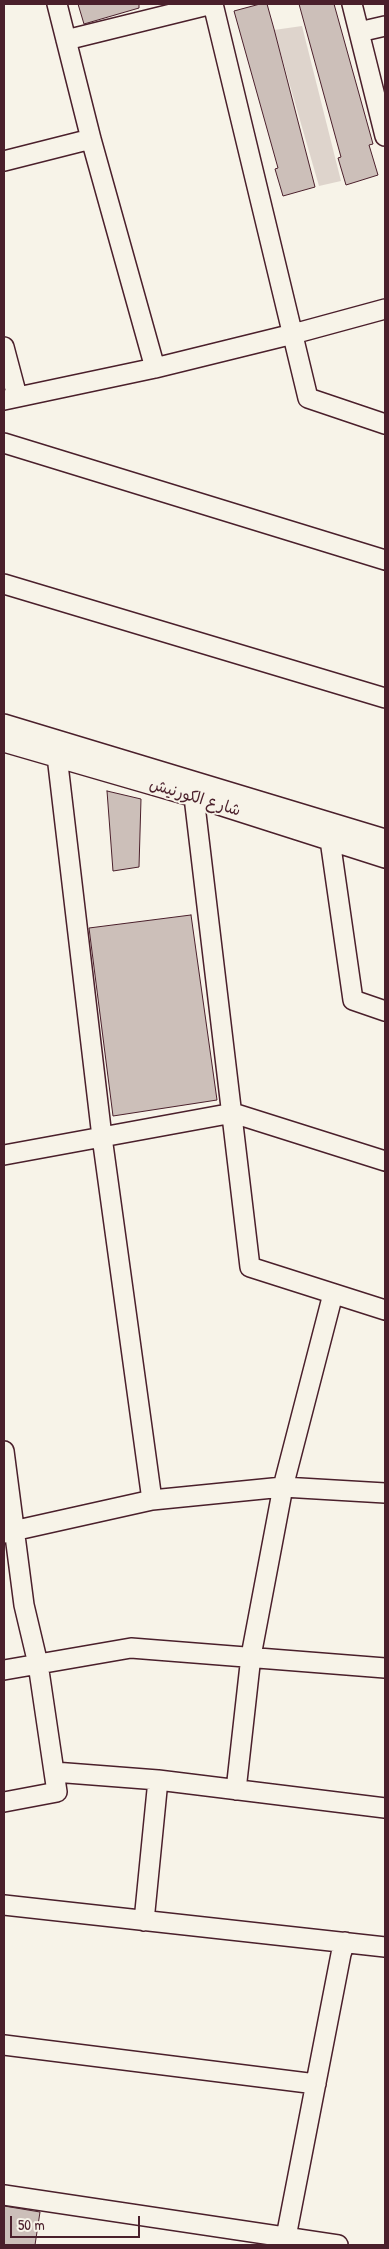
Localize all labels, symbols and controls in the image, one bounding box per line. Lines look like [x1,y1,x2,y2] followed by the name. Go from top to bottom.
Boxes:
[147,775,243,821] street label: شارع الكورنيش
[12,2206,142,2238] scale bar
[18,2214,45,2235] text: 50 m

